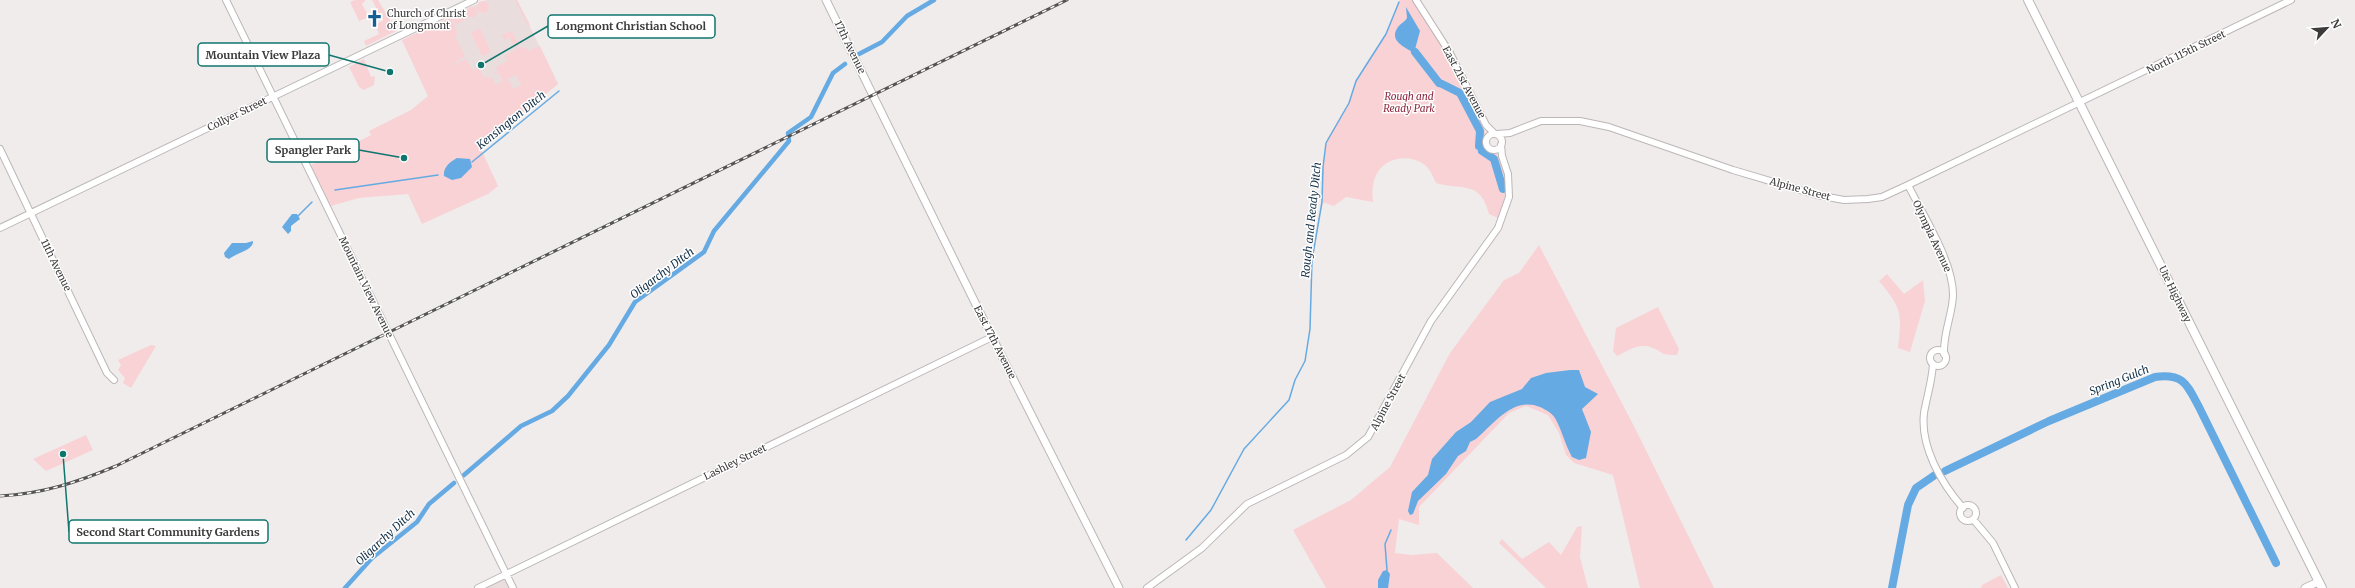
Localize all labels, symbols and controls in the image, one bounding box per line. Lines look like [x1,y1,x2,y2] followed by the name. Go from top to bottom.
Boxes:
[387,7,466,32] place label: Church of Christ of Longmont
[2307,8,2347,48] north arrow
[364,9,384,29] church icon: Church of Christ of Longmont
[548,15,715,38] callout: Longmont Christian School
[2328,17,2344,31] text: N
[832,18,868,76] street label: 17th Avenue
[556,19,707,33] text: Longmont Christian School
[2144,27,2228,77] street label: North 115th Street
[198,43,329,66] callout: Mountain View Plaza
[1440,44,1488,120] street label: East 21st Avenue
[206,48,320,62] text: Mountain View Plaza
[473,88,549,153] water label: Kensington Ditch
[1383,90,1435,115] park label: Rough and Ready Park
[205,94,269,134] street label: Collyer Street
[267,139,359,162] callout: Spangler Park
[275,143,352,157] text: Spangler Park
[1298,161,1324,279] water label: Rough and Ready Ditch
[1767,174,1832,203] street label: Alpine Street
[1910,198,1954,274] street label: Olympia Avenue
[336,234,396,340] street label: Mountain View Avenue
[38,237,74,293] street label: 11th Avenue
[627,244,697,302] water label: Oligarchy Ditch
[2156,264,2194,325] street label: Ute Highway
[971,303,1019,381] street label: East 17th Avenue
[2087,362,2151,398] water label: Spring Gulch
[1367,371,1408,433] street label: Alpine Street
[701,441,769,483] street label: Lashley Street
[352,506,418,568] water label: Oligarchy Ditch
[69,520,268,543] callout: Second Start Community Gardens
[76,525,260,539] text: Second Start Community Gardens

